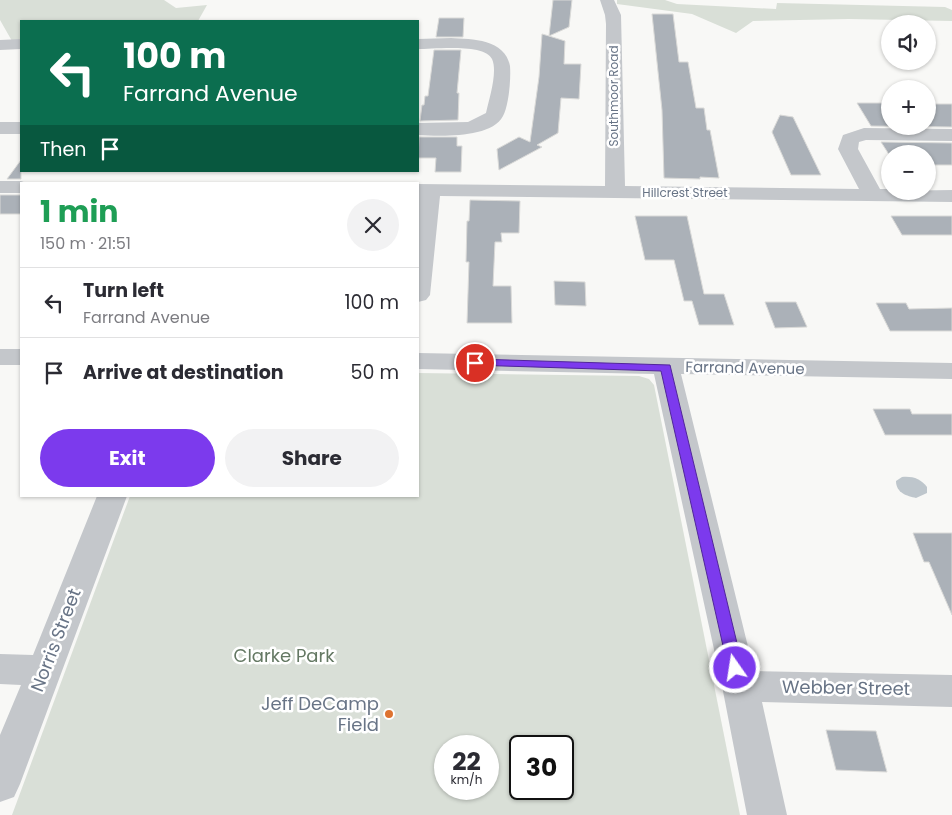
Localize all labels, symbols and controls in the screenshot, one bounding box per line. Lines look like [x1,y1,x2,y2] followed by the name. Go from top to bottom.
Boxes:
[881,15,936,200] map controls
[881,15,936,70] button: sound
[123,31,226,80] text: 100 m
[40,40,105,105] icon: left
[605,45,622,147] street label: Southmoor Road
[123,78,298,109] text: Farrand Avenue
[881,80,936,135] button: +
[96,135,124,163] icon: arrive
[40,136,86,163] text: Then
[881,145,936,200] button: −
[642,184,728,201] street label: Hillcrest Street
[40,190,118,233] text: 1 min
[347,199,399,251] button: close
[40,232,131,255] text: 150 m · 21:51
[83,277,164,304] text: Turn left
[40,289,68,317] icon: left
[344,289,399,316] text: 100 m
[83,306,210,329] text: Farrand Avenue
[454,342,496,384] pin
[461,349,489,377] icon: arrive
[685,356,805,379] street label: Farrand Avenue
[40,359,68,387] icon: arrive
[83,359,284,386] text: Arrive at destination
[350,359,399,386] text: 50 m
[40,429,215,487] button: Exit
[225,429,399,487] button: Share
[24,584,87,695] street label: Norris Street
[708,641,760,693] position arrow
[233,643,335,668] park label: Clarke Park
[782,674,910,701] street label: Webber Street
[261,691,379,737] place label: Jeff DeCamp Field
[383,708,395,720] marker: Jeff DeCamp Field
[509,735,574,800] speed limit sign: 30
[452,744,481,779] text: 22
[451,771,482,788] text: km/h

